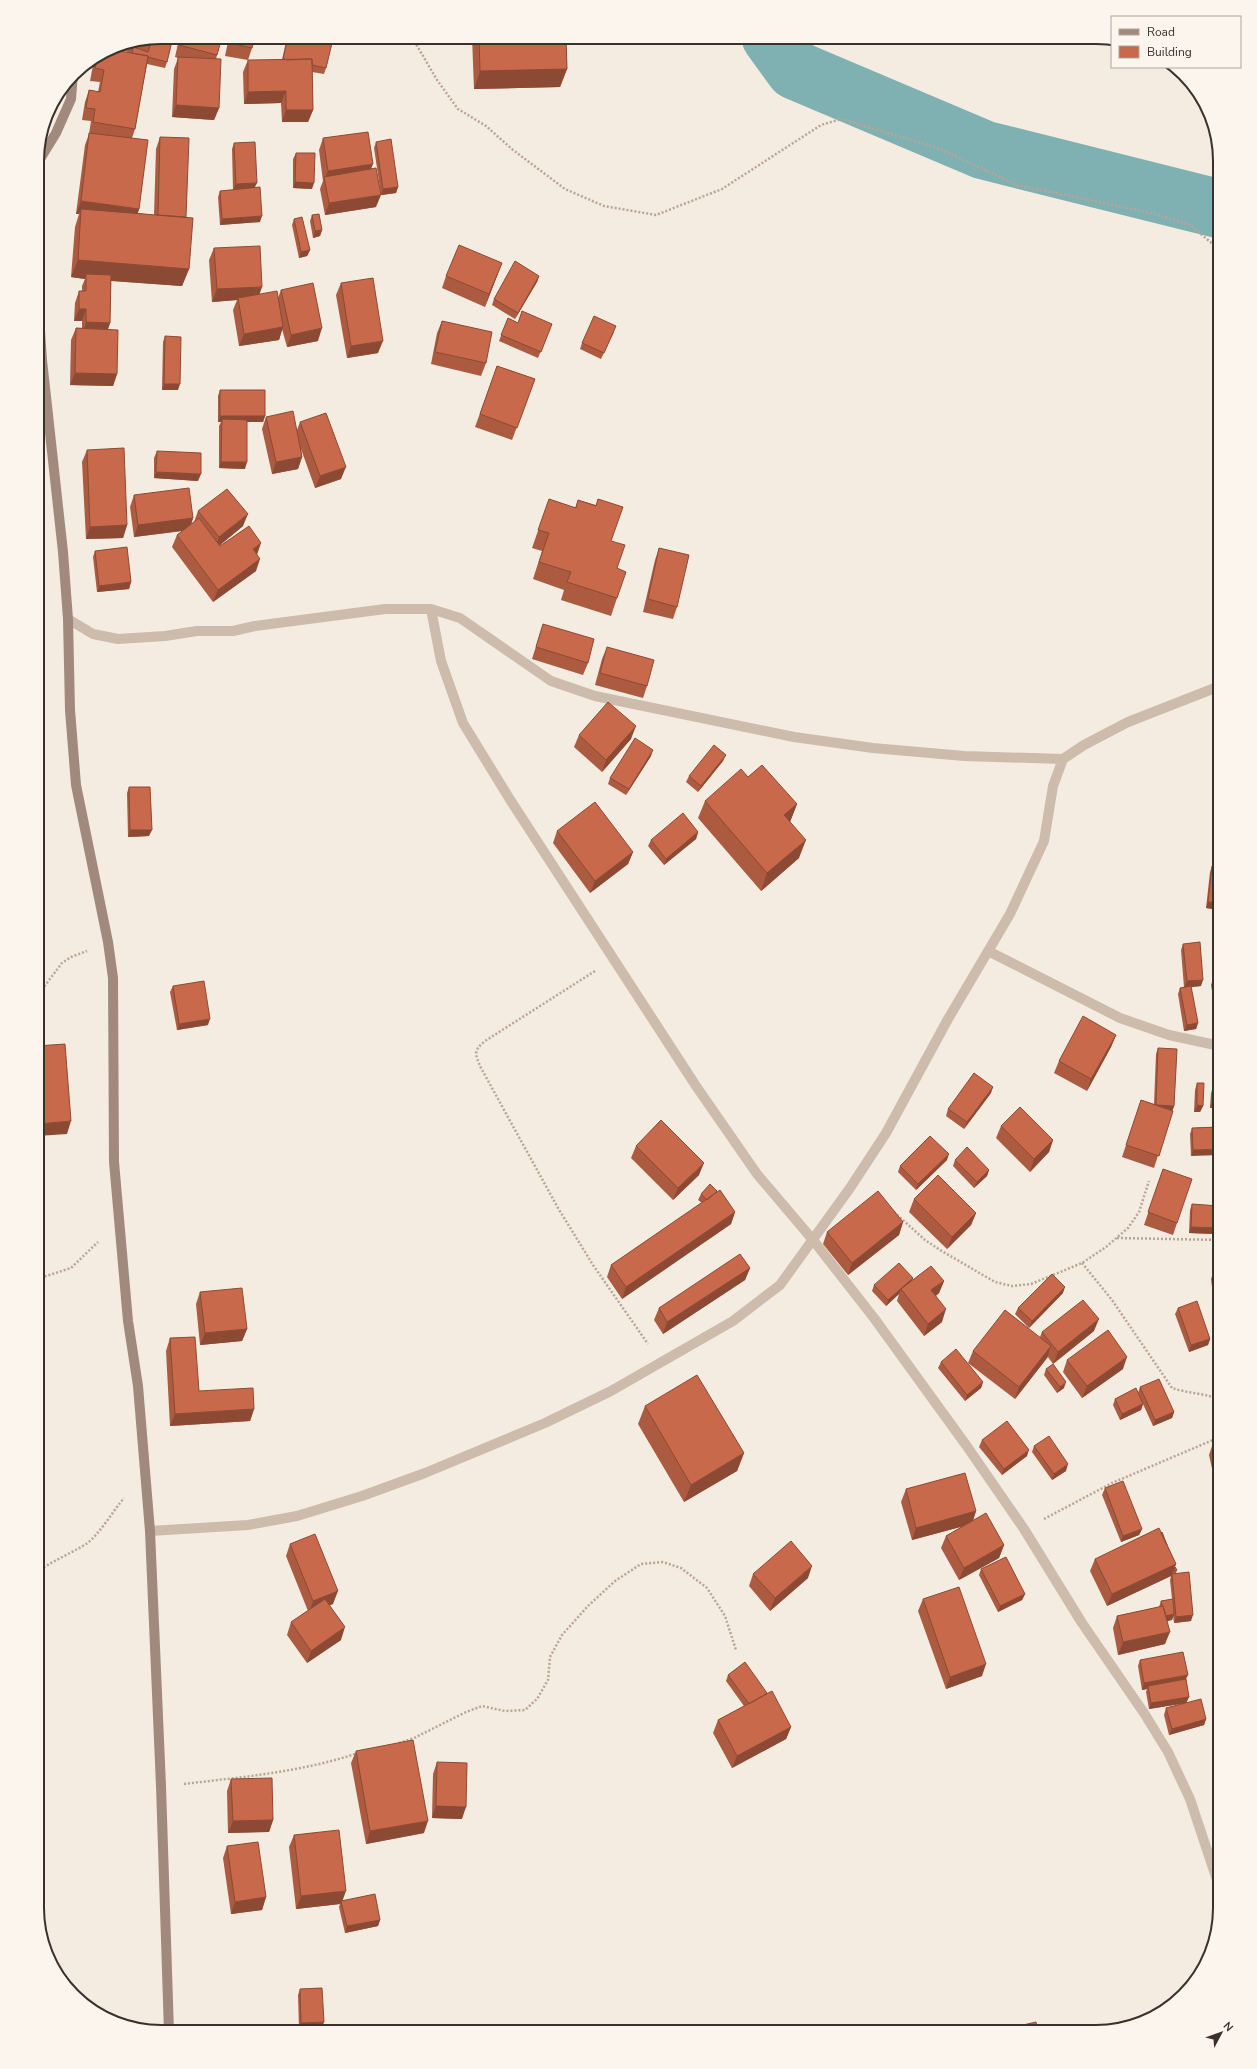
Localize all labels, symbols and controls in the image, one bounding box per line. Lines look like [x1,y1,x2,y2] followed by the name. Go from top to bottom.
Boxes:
[1111,16,1241,68] legend
[1147,24,1175,40] text: Road
[1147,44,1192,60] text: Building
[1201,2013,1241,2053] north arrow
[1220,2019,1237,2035] text: N

